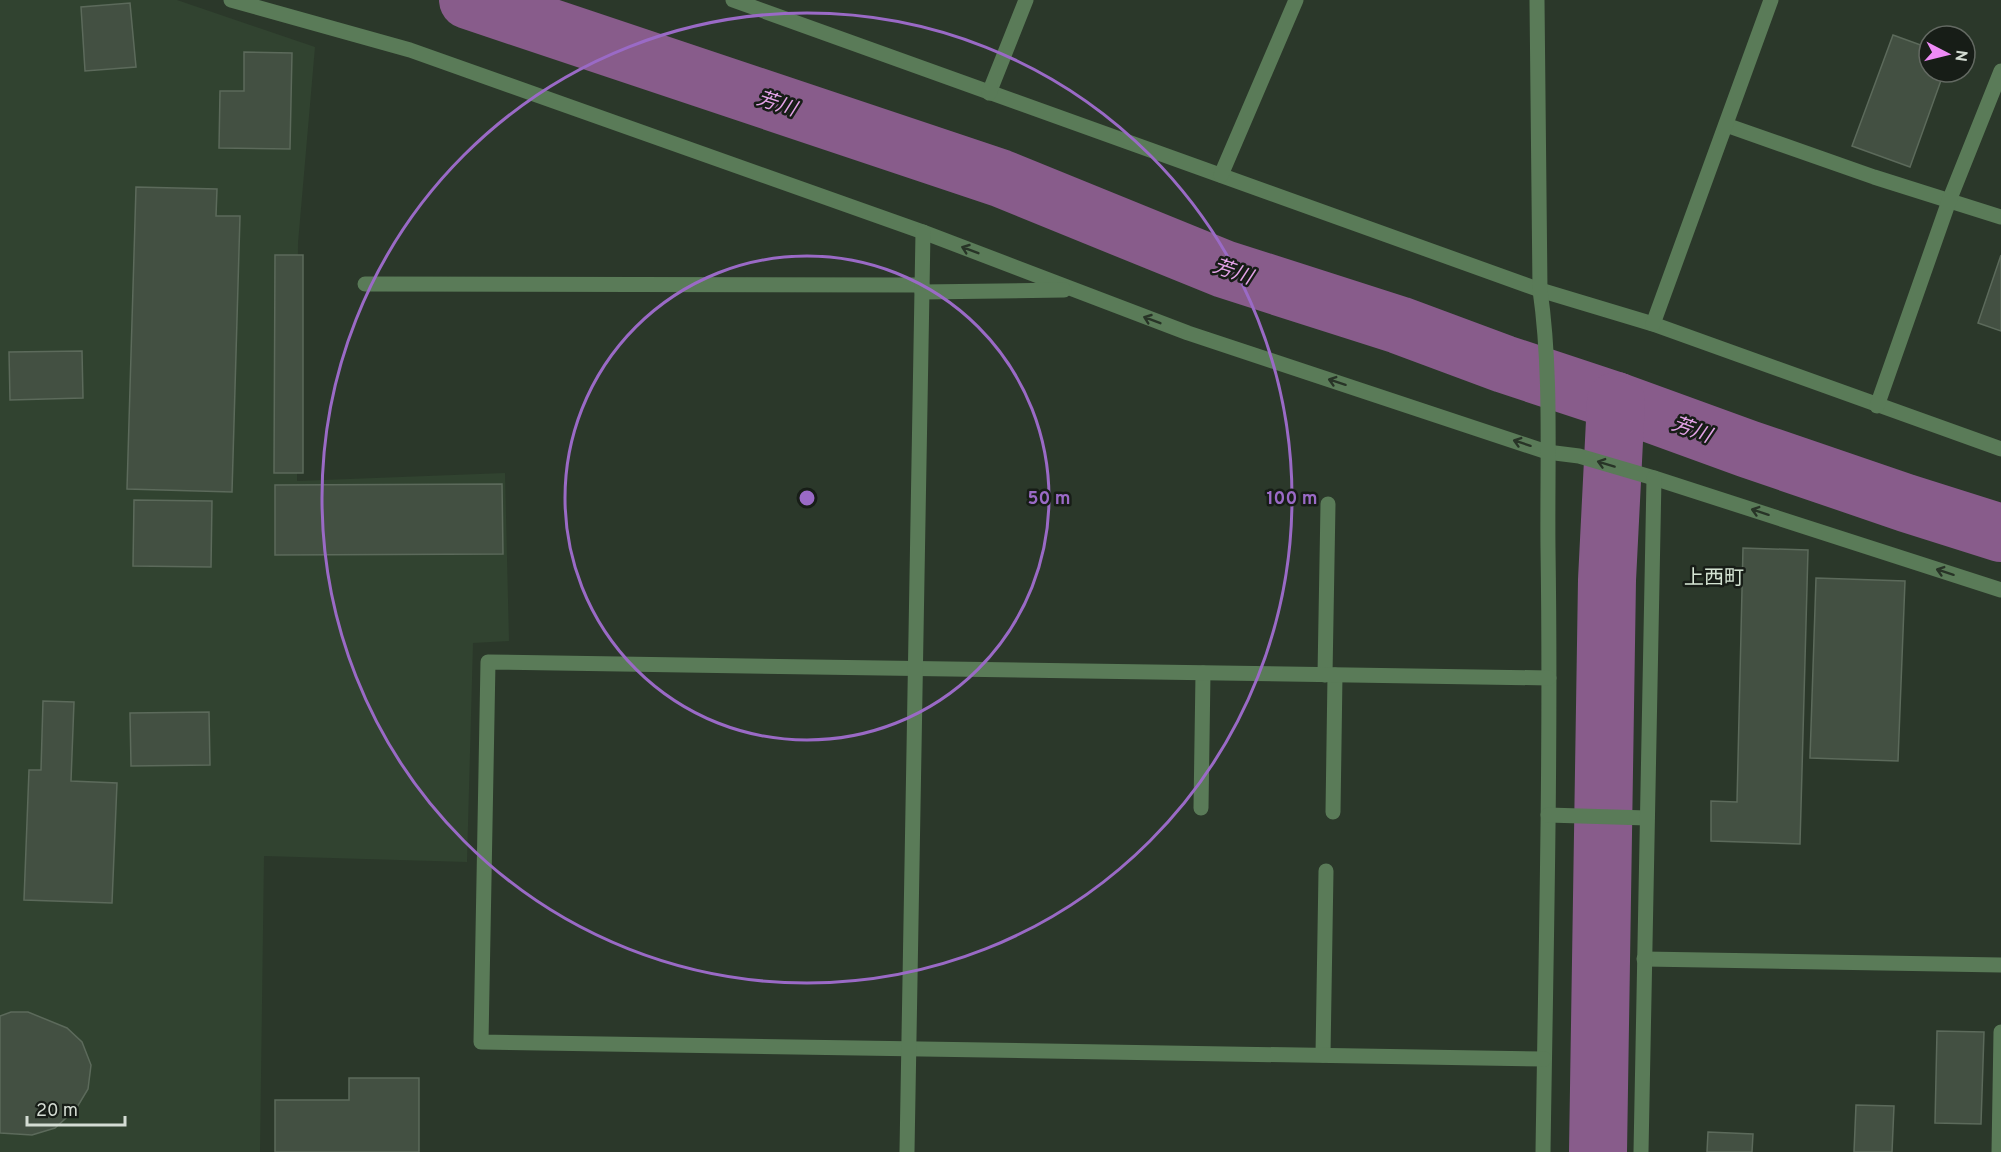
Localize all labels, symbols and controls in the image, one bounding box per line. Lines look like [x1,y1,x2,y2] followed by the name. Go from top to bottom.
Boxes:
[1917,24,1977,84] north arrow
[1949,49,1971,63] text: N
[753,86,801,124] water label: 芳川
[961,244,980,255] one-way arrow
[1209,254,1257,292] water label: 芳川
[1144,313,1162,324] one-way arrow
[1328,376,1347,387] one-way arrow
[1668,412,1716,451] water label: 芳川
[1513,437,1532,448] one-way arrow
[1597,458,1616,469] one-way arrow
[797,488,817,508] centre of rings
[1027,488,1071,511] text: 50 m
[1266,488,1318,511] text: 100 m
[1751,506,1770,517] one-way arrow
[1684,566,1744,592] district label: 上西町
[1936,566,1955,577] one-way arrow
[27,1089,124,1127] scale bar
[36,1100,78,1123] text: 20 m

